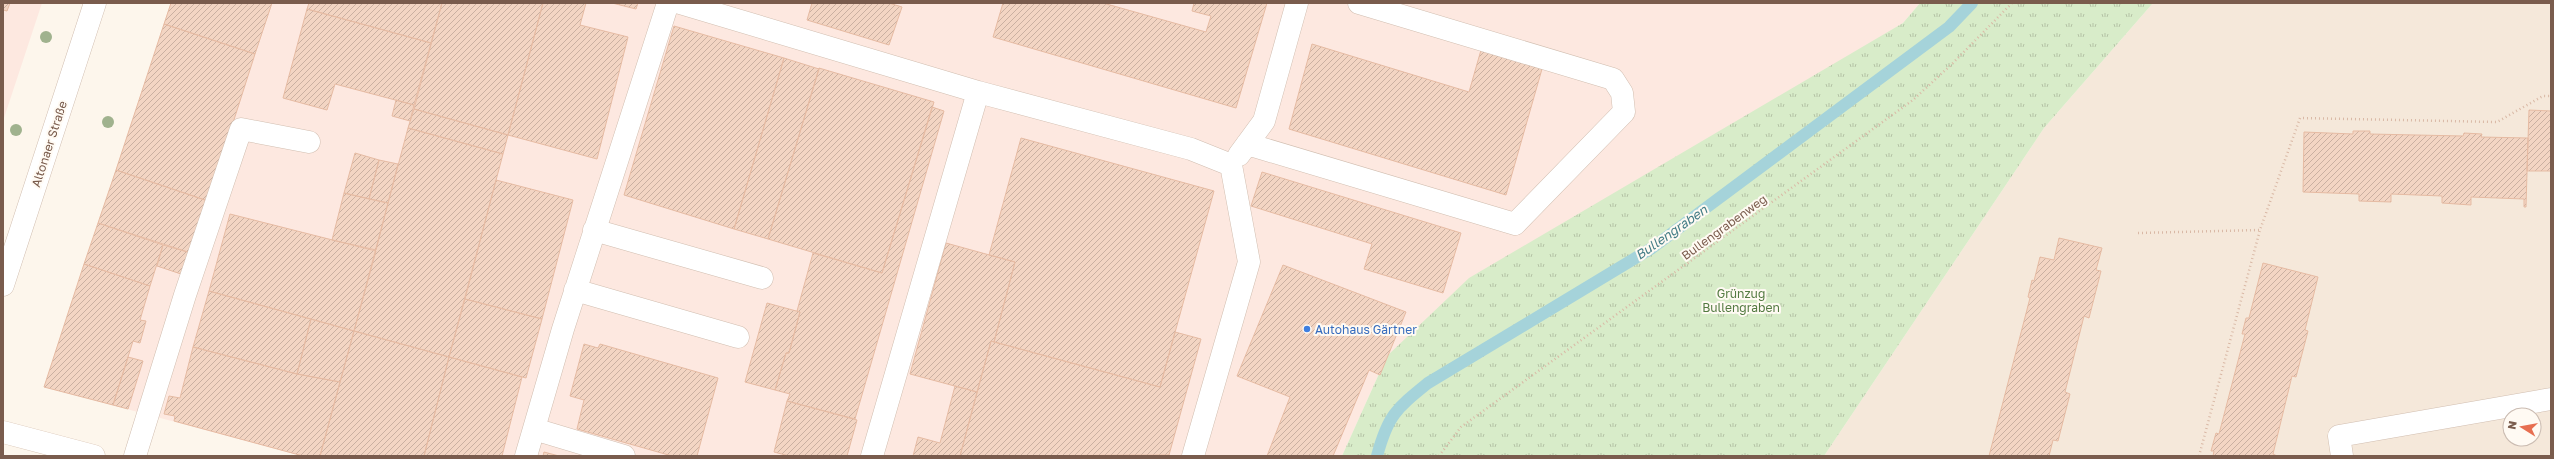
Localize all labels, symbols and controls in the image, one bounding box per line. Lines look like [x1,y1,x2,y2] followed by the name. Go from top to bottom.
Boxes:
[28,99,70,189] street label: Altonaer Straße
[1679,191,1769,263] street label: Bullengrabenweg
[1632,201,1711,263] water label: Bullengraben
[1702,286,1780,315] park label: Grünzug Bullengraben
[1315,322,1417,337] place label: Autohaus Gärtner
[1302,324,1312,334] marker: Autohaus Gärtner
[2502,407,2542,447] north arrow
[2505,420,2519,430] text: N

